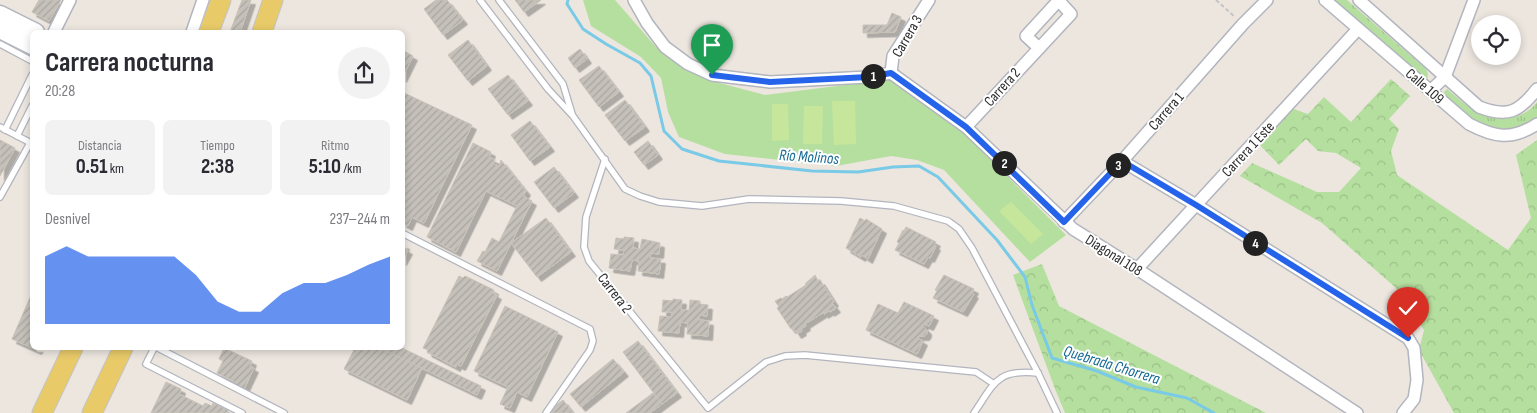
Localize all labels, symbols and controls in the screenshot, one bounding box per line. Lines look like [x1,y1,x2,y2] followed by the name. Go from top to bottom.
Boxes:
[888,12,927,61] street label: Carrera 3
[1471,15,1521,65] map controls
[1471,15,1521,65] button: locate
[691,24,733,75] pin
[698,31,726,59] icon: arrive
[45,46,214,79] text: Carrera nocturna
[338,47,390,99] button: share
[860,64,886,88] pin: 1
[980,64,1025,111] street label: Carrera 2
[1401,64,1448,108] street label: Calle 109
[871,68,876,85] text: 1
[45,82,75,101] text: 20:28
[1145,88,1189,134] street label: Carrera 1
[1218,118,1279,181] street label: Carrera 1 Este
[78,137,122,154] text: Distancia
[200,137,235,154] text: Tiempo
[321,137,349,154] text: Ritmo
[778,146,840,169] water label: Río Molinos
[992,150,1016,176] pin: 2
[1106,152,1130,178] pin: 3
[76,154,107,179] text: 0.51
[201,154,234,179] text: 2:38
[309,154,341,179] text: 5:10
[1001,155,1008,172] text: 2
[1115,157,1122,174] text: 3
[107,160,124,177] text: km
[341,160,361,177] text: /km
[45,210,90,229] text: Desnivel
[329,210,390,229] text: 237–244 m
[1082,230,1146,280] street label: Diagonal 108
[1242,230,1268,256] pin: 4
[1252,235,1259,252] text: 4
[593,269,636,317] street label: Carrera 2
[1387,287,1429,338] pin
[1394,294,1422,322] icon: check
[1061,342,1163,389] water label: Quebrada Chorrera

